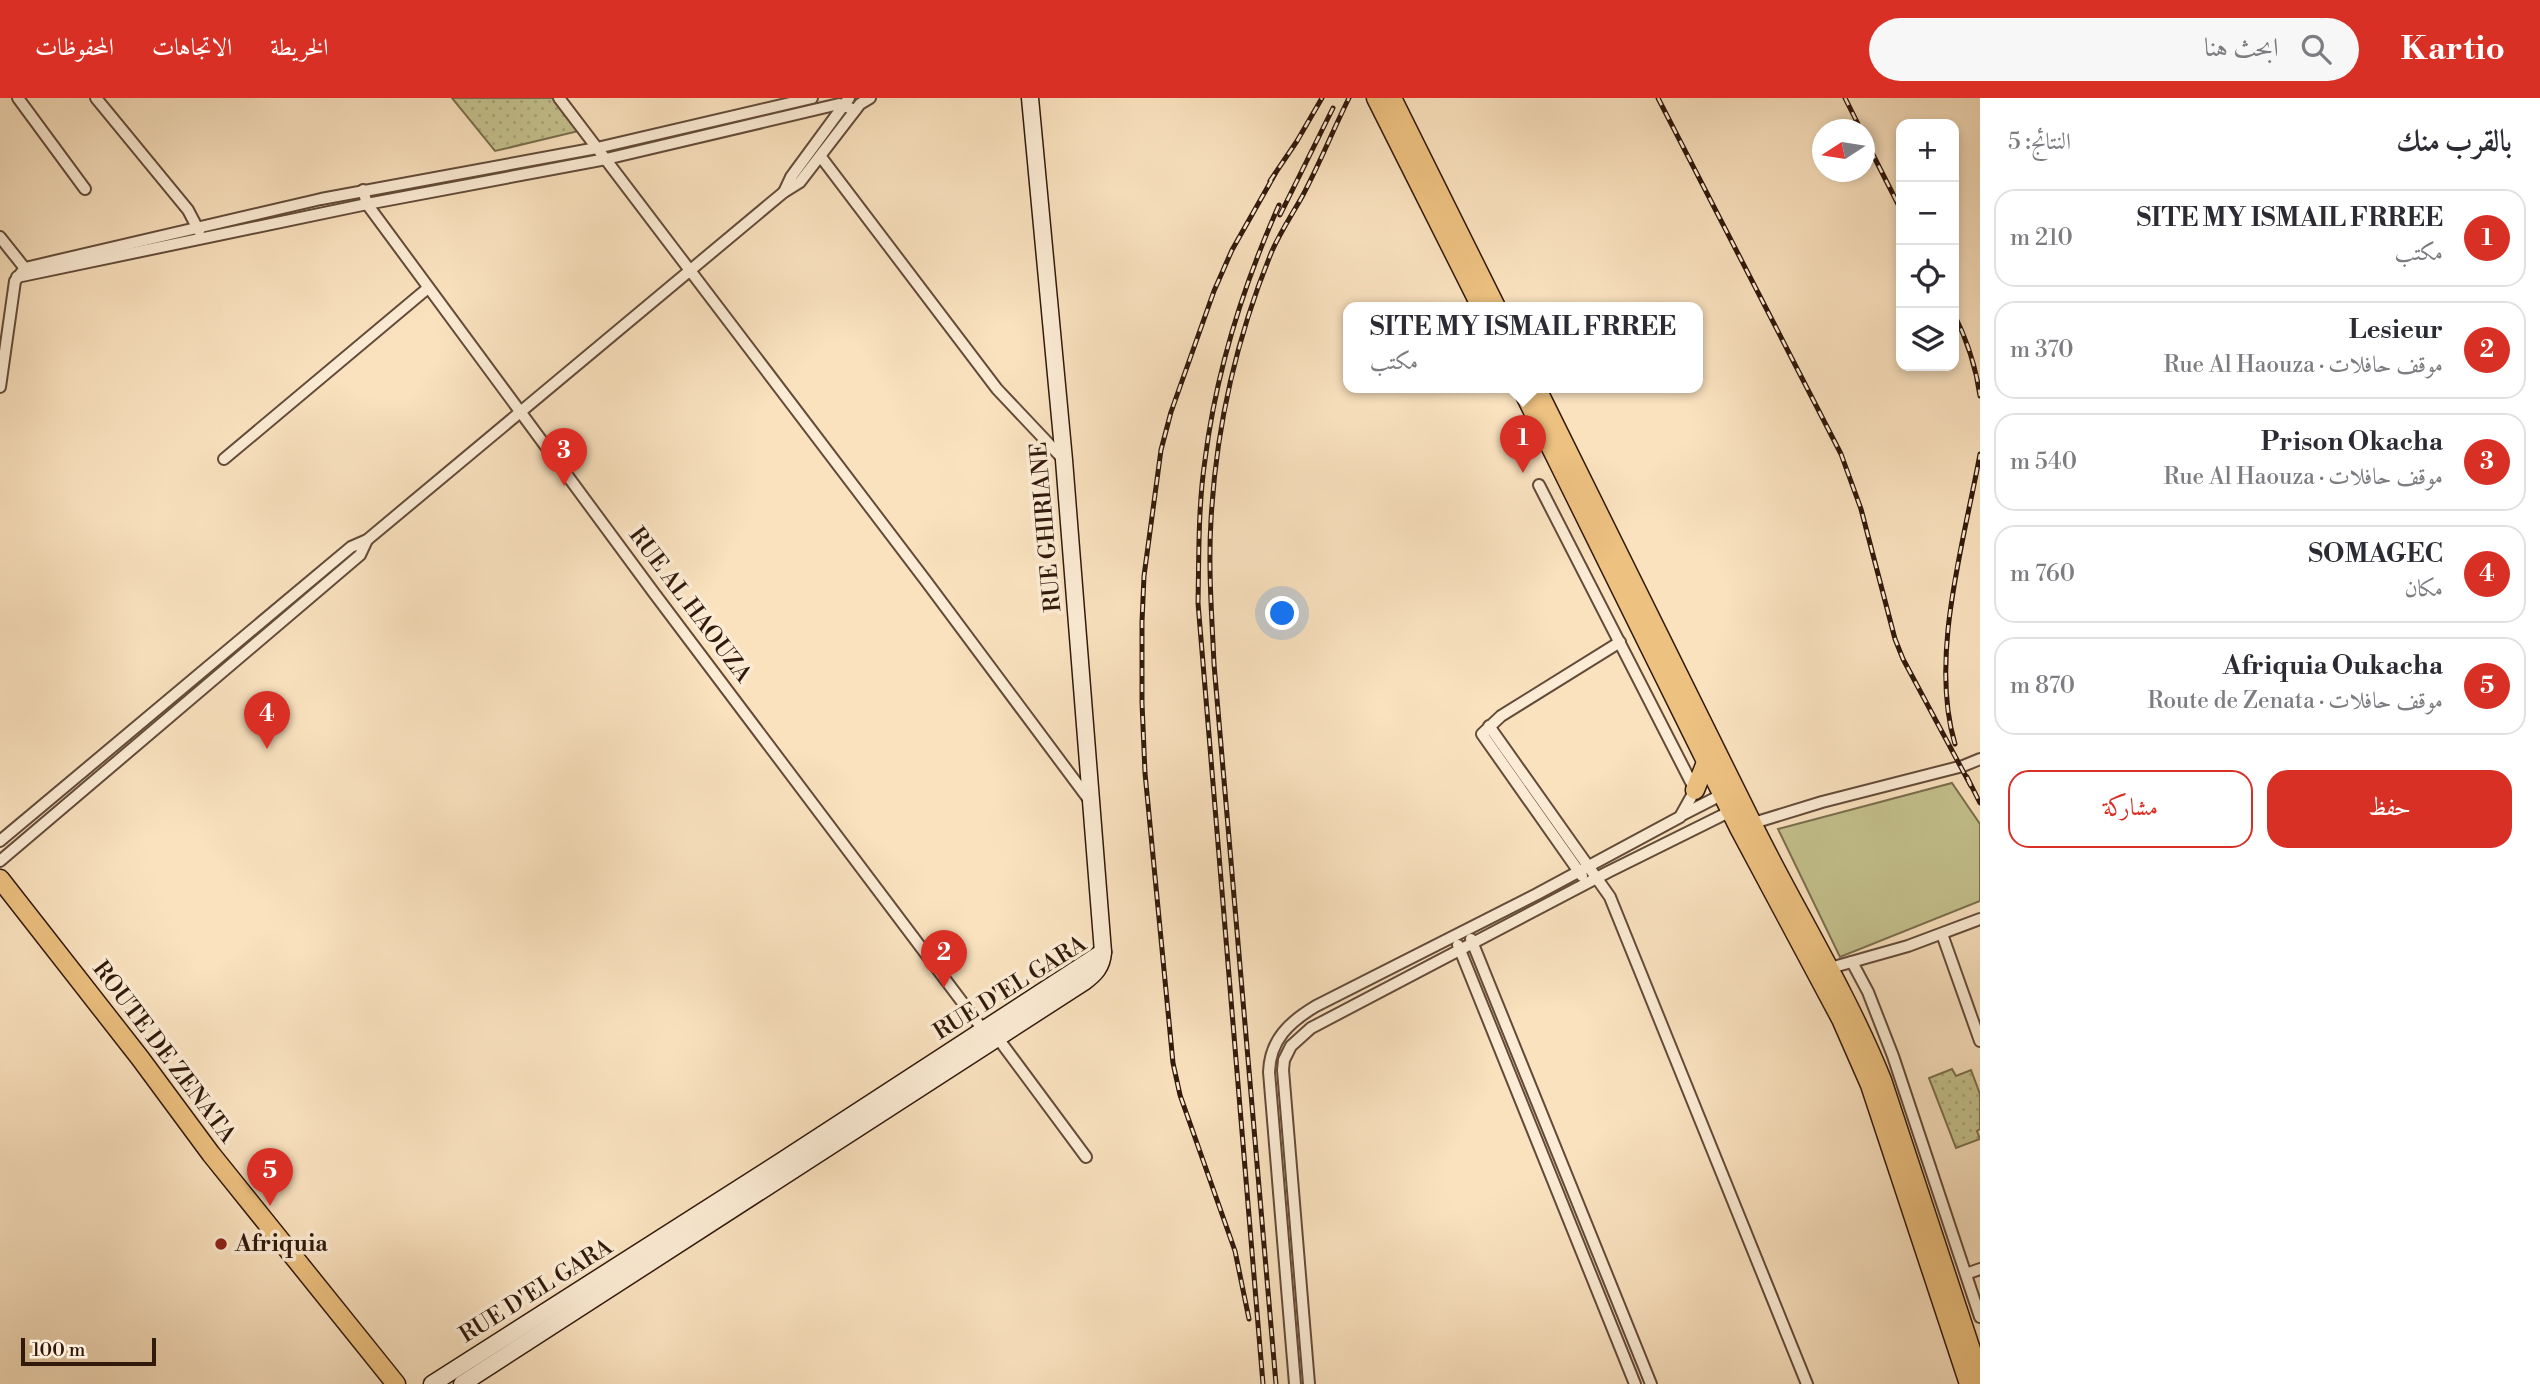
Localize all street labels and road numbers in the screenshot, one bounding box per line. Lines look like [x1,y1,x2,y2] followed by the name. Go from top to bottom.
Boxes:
[1025,441,1067,613] street label: RUE GHIRIANE
[623,522,758,689] street label: RUE AL HAOUZA
[928,929,1093,1046] street label: RUE D'EL GARA
[86,956,242,1149] street label: ROUTE DE ZENATA
[454,1232,619,1349] street label: RUE D'EL GARA

